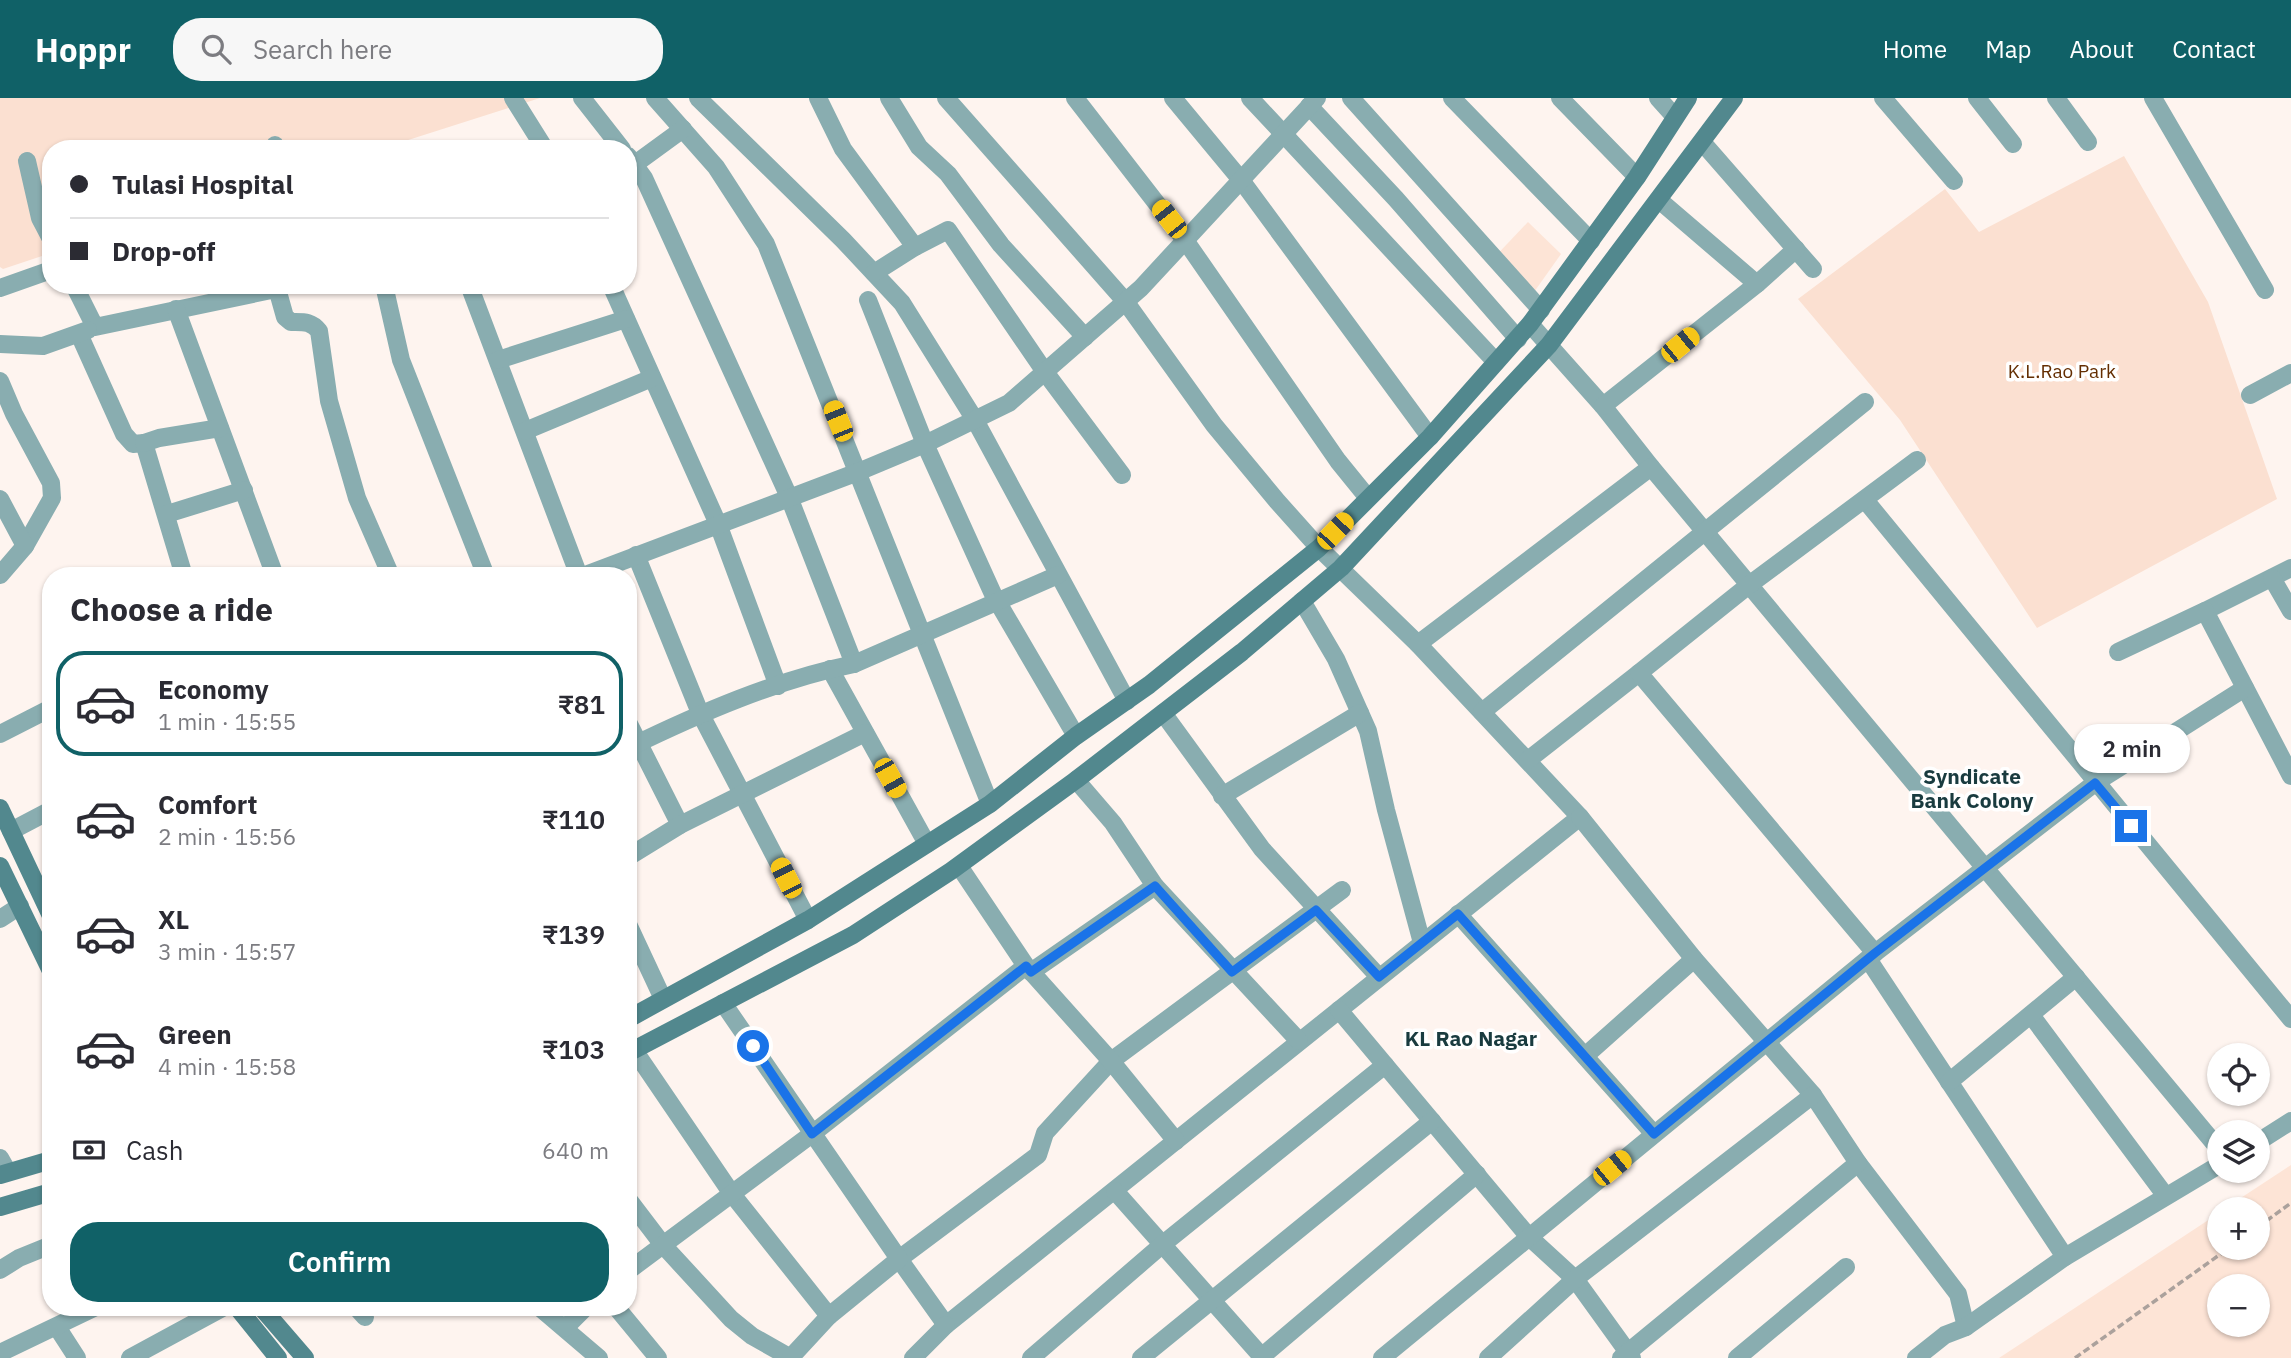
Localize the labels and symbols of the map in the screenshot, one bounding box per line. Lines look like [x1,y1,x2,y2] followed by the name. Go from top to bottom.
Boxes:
[1148,196,1191,242] car
[1658,324,1703,366] car
[2008,359,2116,383] park label: K.L.Rao Park
[821,398,856,444] car
[1313,509,1358,553] car
[2073,724,2189,774] callout: 2 min
[871,755,910,801] car
[1911,762,2034,814] district label: Syndicate Bank Colony
[2115,810,2147,842] route end
[768,855,805,901] car
[1405,1024,1538,1052] district label: KL Rao Nagar
[737,1030,769,1062] route start
[1590,1147,1635,1189] car

